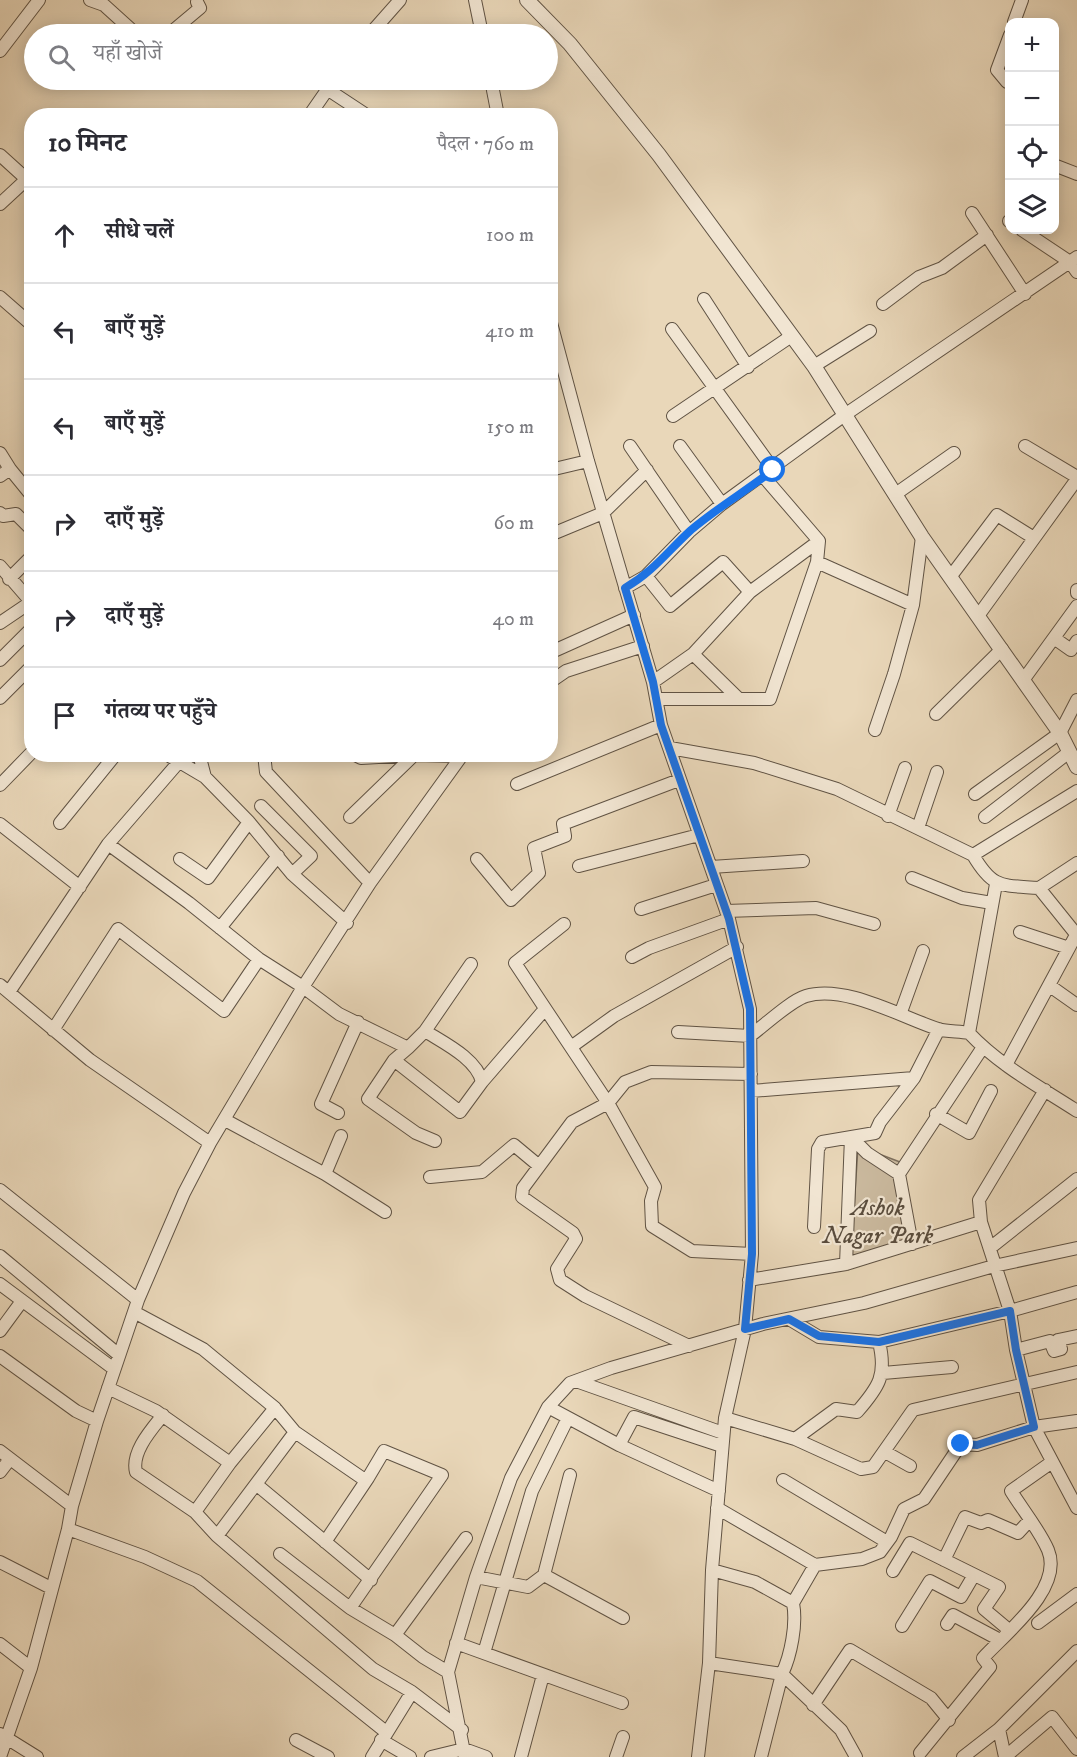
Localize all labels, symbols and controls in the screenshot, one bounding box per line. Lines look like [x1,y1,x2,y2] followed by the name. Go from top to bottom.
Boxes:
[1005,18,1059,234] map controls
[1005,18,1059,72] button: +
[24,24,558,90] search box
[93,40,162,67] text: यहाँ खोजें
[45,41,78,74] icon: search
[1005,72,1059,126] button: −
[1005,126,1059,180] button: locate
[48,127,126,160] text: 10 मिनट
[437,132,534,157] text: पैदल · 760 m
[1005,180,1059,234] button: layers
[105,218,174,245] text: सीधे चलें
[48,219,81,252] icon: ahead
[486,223,534,248] text: 100 m
[105,314,164,341] text: बाएँ मुड़ें
[48,315,81,348] icon: left
[485,319,534,344] text: 410 m
[105,410,164,437] text: बाएँ मुड़ें
[48,411,81,444] icon: left
[487,415,534,440] text: 150 m
[759,456,785,482] route start
[105,506,164,533] text: दाएँ मुड़ें
[48,507,81,540] icon: right
[494,511,534,536] text: 60 m
[105,602,164,629] text: दाएँ मुड़ें
[48,603,81,636] icon: right
[492,607,534,632] text: 40 m
[105,698,216,725] text: गंतव्य पर पहुँचे
[48,699,81,732] icon: arrive
[821,1193,933,1251] park label: Ashok Nagar Park
[947,1430,973,1456] route end

